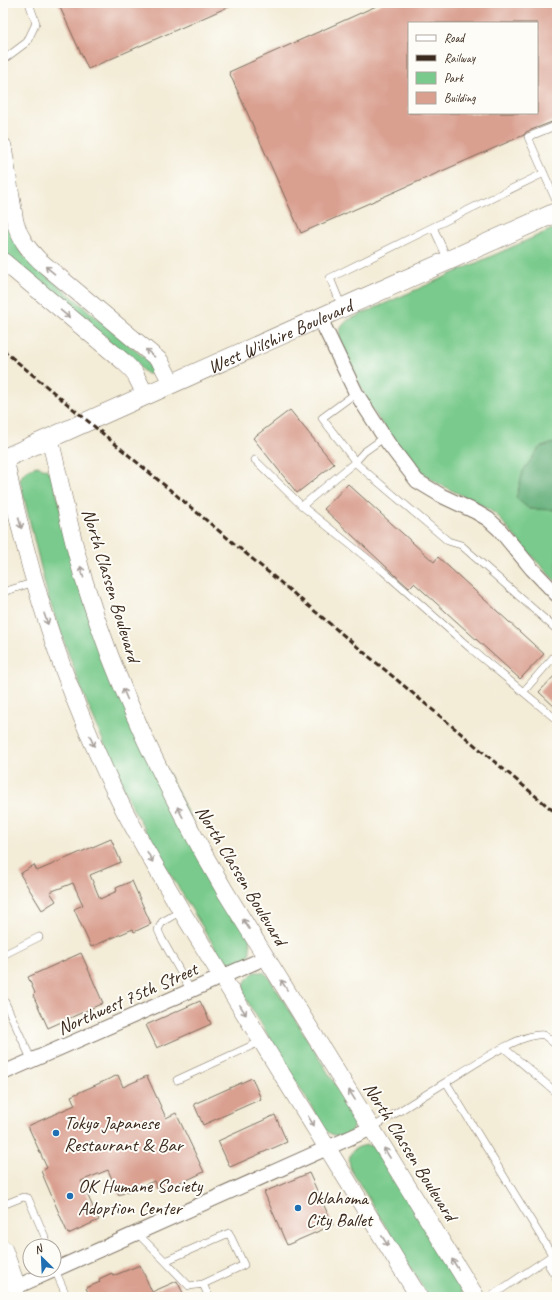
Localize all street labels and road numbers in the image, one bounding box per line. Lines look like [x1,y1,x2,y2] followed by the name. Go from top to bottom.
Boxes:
[204,292,359,379] street label: West Wilshire Boulevard
[76,506,147,668] street label: North Classen Boulevard
[190,801,294,953] street label: North Classen Boulevard
[54,957,203,1041] street label: Northwest 75th Street
[358,1078,464,1228] street label: North Classen Boulevard

